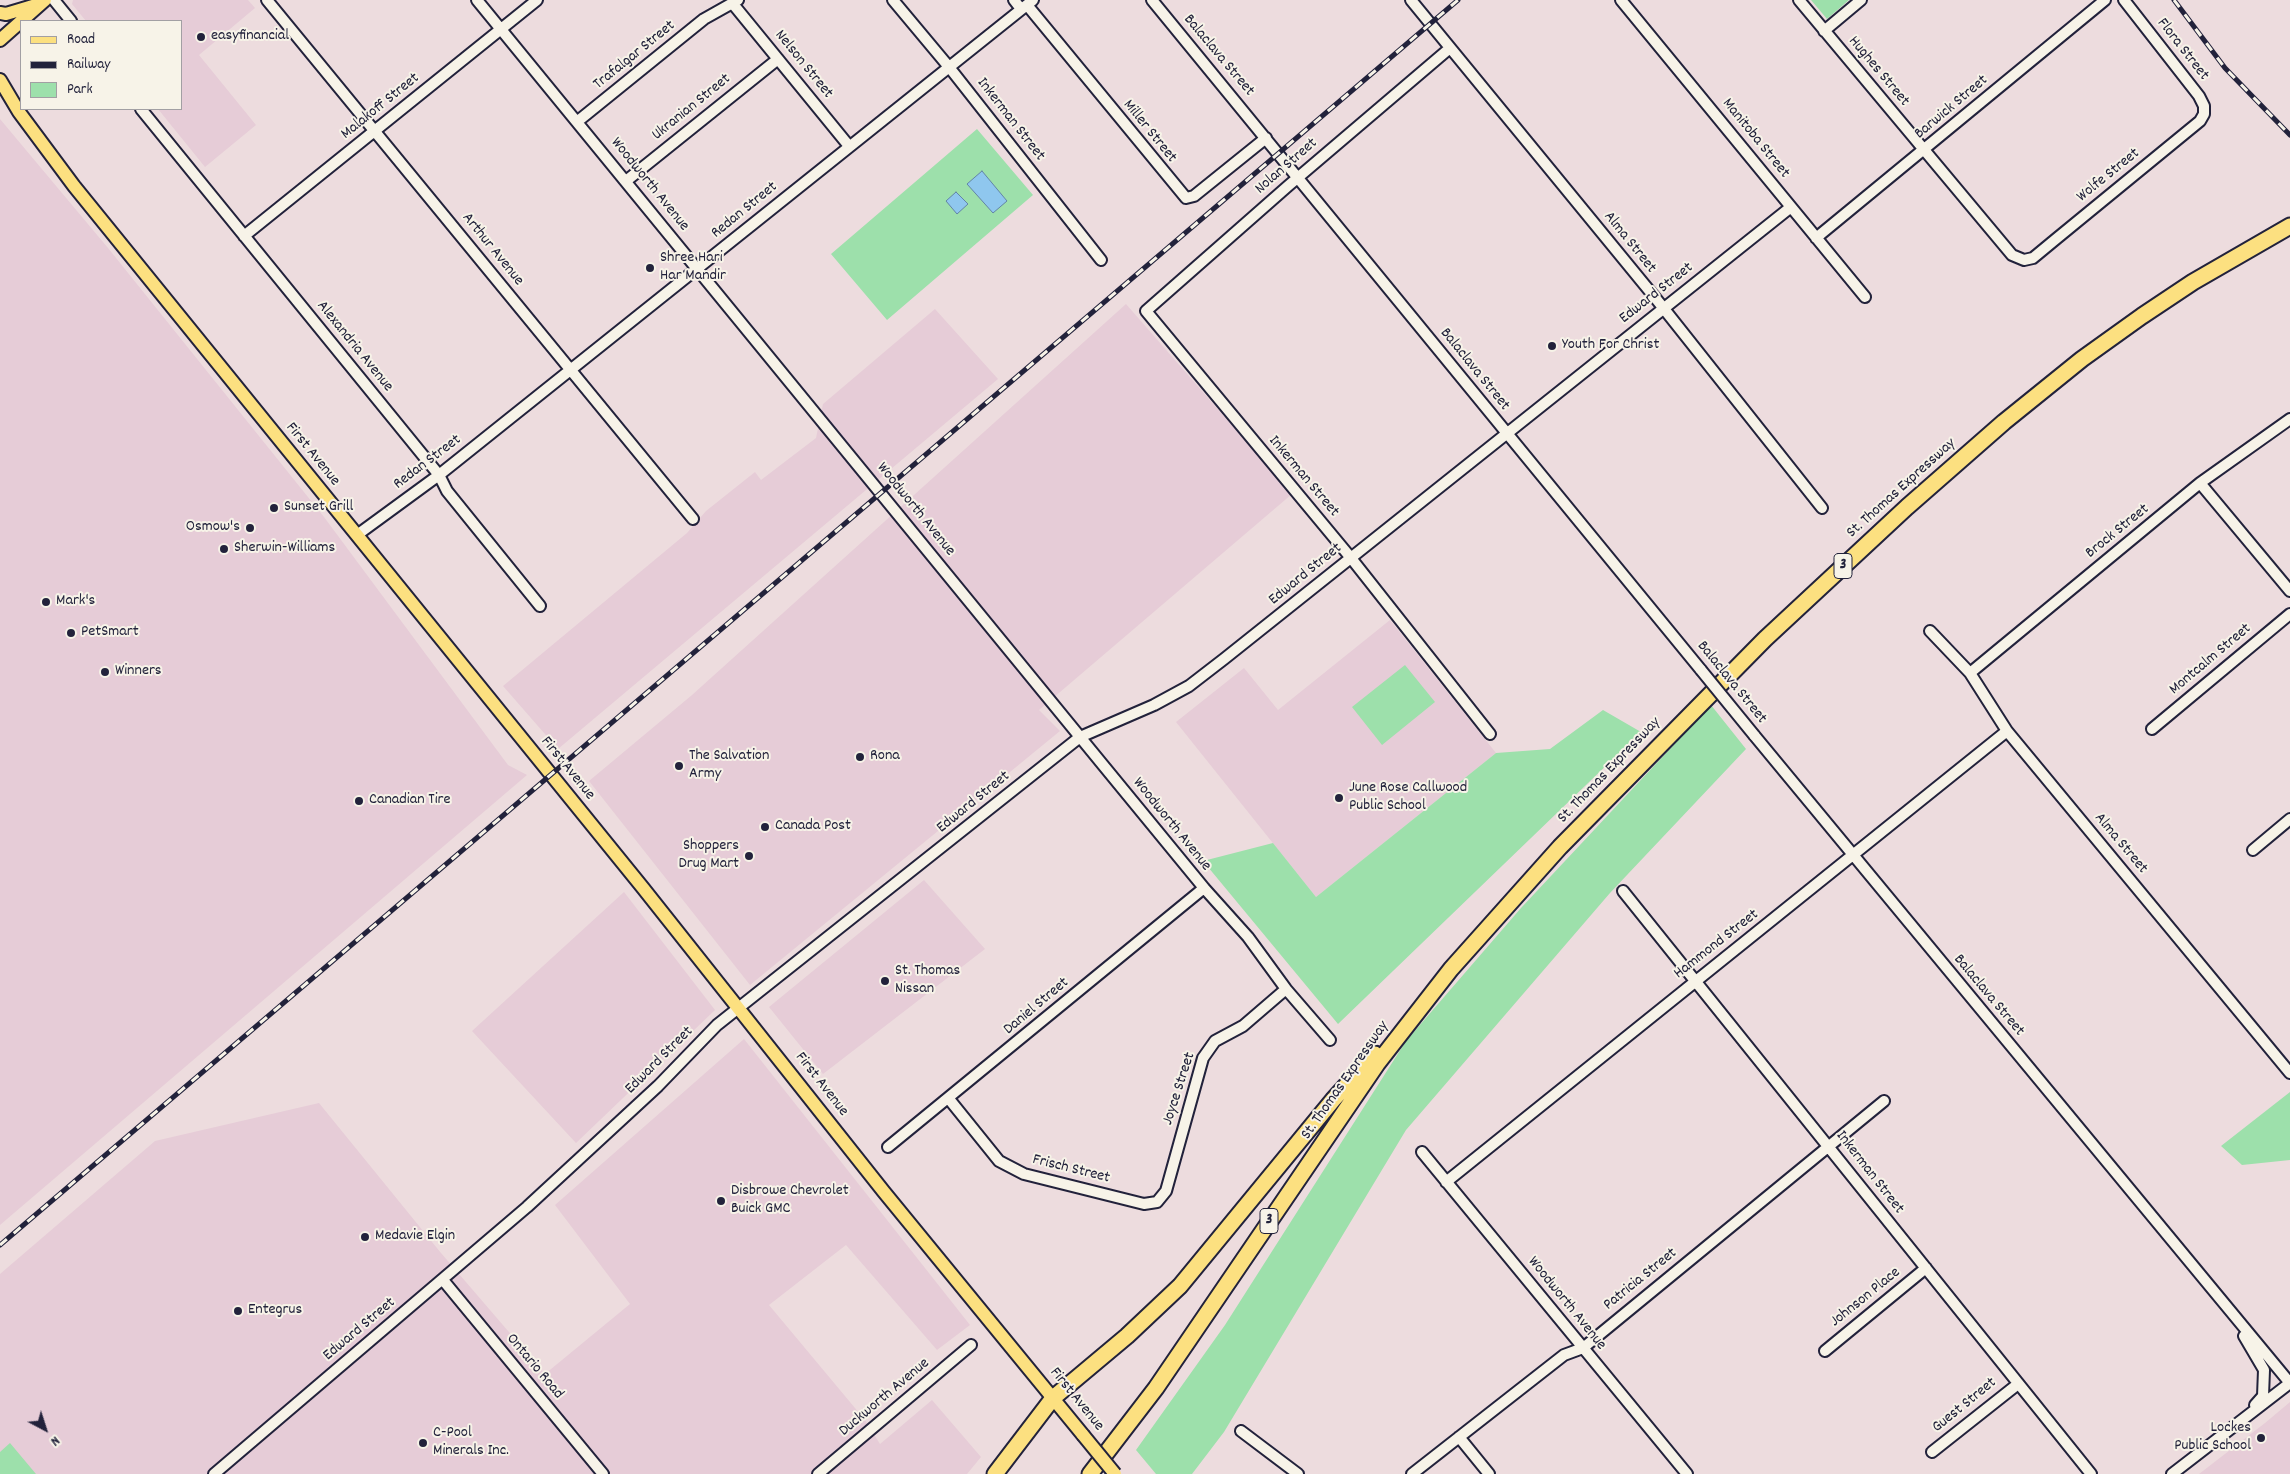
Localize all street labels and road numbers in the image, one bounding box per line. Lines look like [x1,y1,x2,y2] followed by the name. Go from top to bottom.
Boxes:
[1178,11,1258,101] street label: Balaclava Street
[2152,15,2212,85] street label: Flora Street
[590,17,680,95] street label: Trafalgar Street
[770,27,836,103] street label: Nelson Street
[1843,33,1913,111] street label: Hughes Street
[338,70,424,144] street label: Malakoff Street
[649,70,735,146] street label: Ukranian Street
[1911,72,1993,144] street label: Barwick Street
[972,75,1048,165] street label: Inkerman Street
[1717,95,1793,183] street label: Manitoba Street
[1118,97,1180,167] street label: Miller Street
[605,134,693,236] street label: Woodworth Avenue
[1252,135,1322,199] street label: Nolan Street
[2074,145,2144,207] street label: Wolfe Street
[708,178,782,244] street label: Redan Street
[1598,208,1660,278] street label: Alma Street
[457,210,527,290] street label: Arthur Avenue
[1616,259,1698,329] street label: Edward Street
[311,298,397,396] street label: Alexandria Avenue
[1435,325,1513,415] street label: Balaclava Street
[281,419,343,491] street label: First Avenue
[390,431,466,495] street label: Redan Street
[1263,432,1343,522] street label: Inkerman Street
[1843,435,1961,543] street label: St. Thomas Expressway
[871,459,959,561] street label: Woodworth Avenue
[2082,501,2154,563] street label: Brock Street
[1266,540,1346,610] street label: Edward Street
[1834,554,1852,578] road number: 3
[2166,620,2256,700] street label: Montcalm Street
[1692,638,1770,728] street label: Balaclava Street
[1554,714,1666,828] street label: St. Thomas Expressway
[536,733,598,805] street label: First Avenue
[934,768,1014,838] street label: Edward Street
[1127,774,1215,876] street label: Woodworth Avenue
[2089,810,2151,878] street label: Alma Street
[1671,906,1763,984] street label: Hammond Street
[1948,951,2028,1041] street label: Balaclava Street
[1000,974,1074,1040] street label: Daniel Street
[1298,1018,1394,1144] street label: St. Thomas Expressway
[622,1023,698,1099] street label: Edward Street
[790,1049,852,1121] street label: First Avenue
[1159,1050,1201,1128] street label: Joyce Street
[1831,1128,1907,1218] street label: Inkerman Street
[1030,1151,1112,1189] street label: Frisch Street
[1260,1208,1278,1234] road number: 3
[1600,1245,1682,1315] street label: Patricia Street
[1522,1253,1610,1355] street label: Woodworth Avenue
[1827,1264,1905,1332] street label: Johnson Place
[320,1294,400,1366] street label: Edward Street
[501,1330,567,1404] street label: Ontario Road
[836,1355,934,1441] street label: Duckworth Avenue
[1045,1364,1107,1436] street label: First Avenue
[1929,1374,2001,1438] street label: Guest Street

